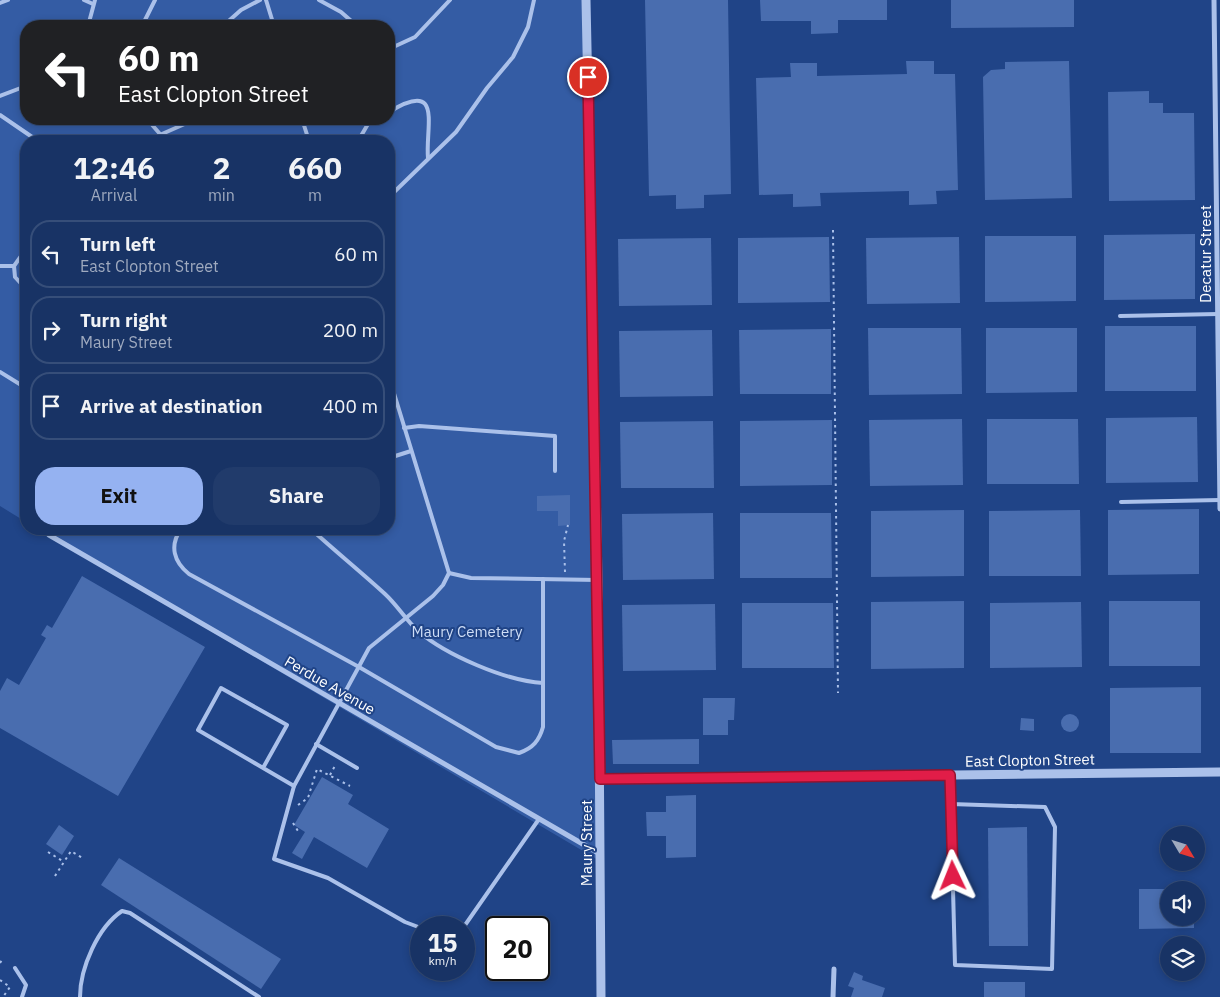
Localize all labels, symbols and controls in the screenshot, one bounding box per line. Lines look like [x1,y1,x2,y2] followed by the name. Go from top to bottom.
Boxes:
[118,35,200,81] text: 60 m
[35,40,100,105] icon: left
[567,56,609,98] pin
[574,63,602,91] icon: arrive
[118,79,309,108] text: East Clopton Street
[73,148,155,187] text: 12:46
[212,148,230,187] text: 2
[288,148,342,187] text: 660
[91,185,137,205] text: Arrival
[208,185,235,205] text: min
[308,185,322,205] text: m
[1196,205,1215,303] street label: Decatur Street
[80,232,156,256] text: Turn left
[37,240,65,268] icon: left
[334,242,378,266] text: 60 m
[80,256,219,276] text: East Clopton Street
[80,308,167,332] text: Turn right
[37,316,65,344] icon: right
[323,318,378,342] text: 200 m
[80,332,172,352] text: Maury Street
[37,392,65,420] icon: arrive
[80,394,263,418] text: Arrive at destination
[323,394,378,418] text: 400 m
[35,467,203,525] button: Exit
[213,467,380,525] button: Share
[412,622,523,641] park label: Maury Cemetery
[281,651,379,719] street label: Perdue Avenue
[965,749,1095,771] street label: East Clopton Street
[577,800,596,886] street label: Maury Street
[1160,826,1205,871] north arrow
[1160,826,1205,981] map controls
[926,849,978,901] position arrow
[1160,881,1205,926] button: sound
[485,916,550,981] speed limit sign: 20
[427,926,458,959] text: 15
[1160,936,1205,981] button: layers
[428,953,457,968] text: km/h

